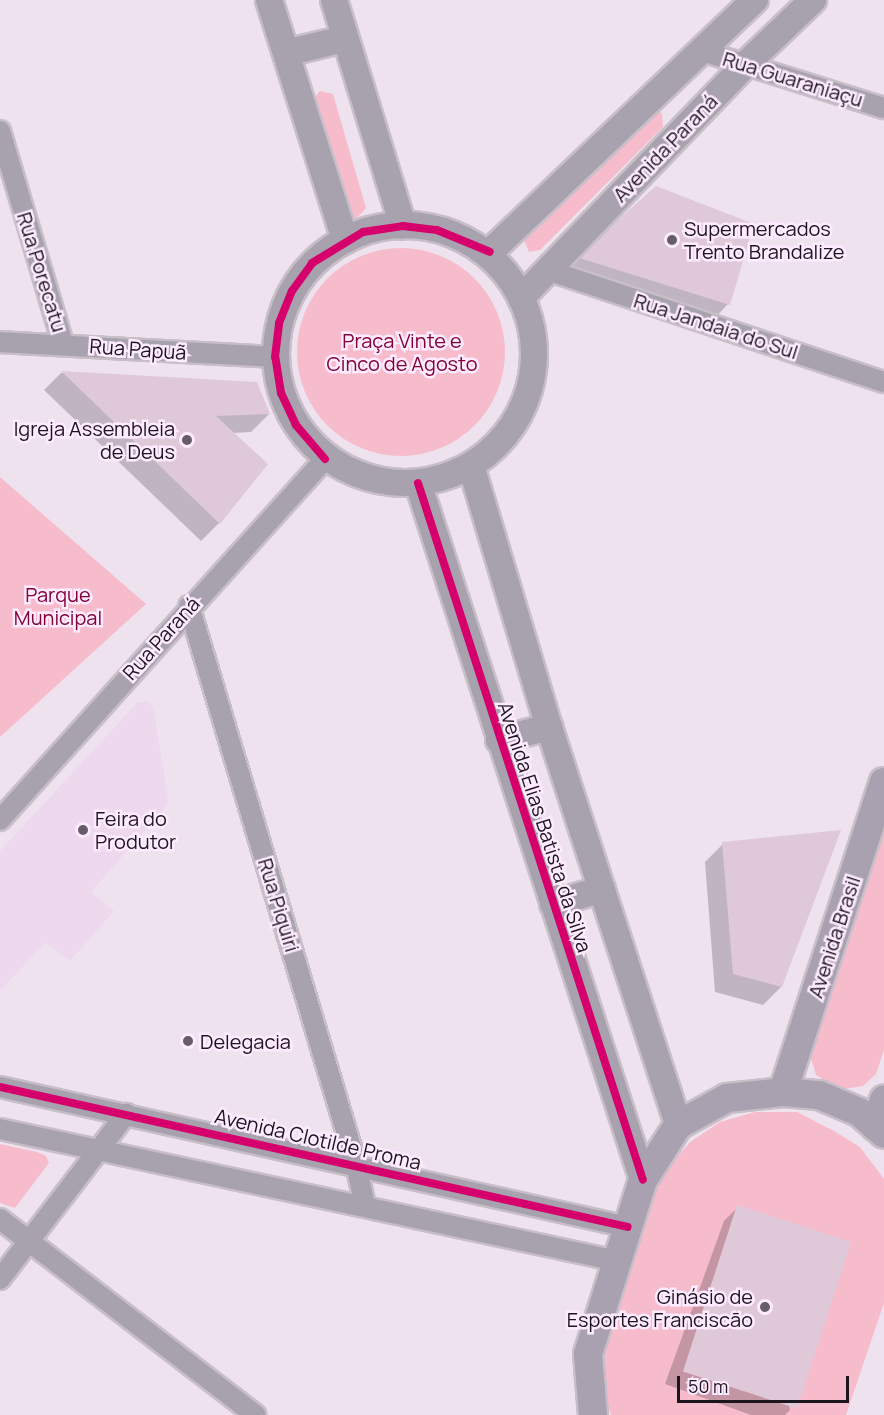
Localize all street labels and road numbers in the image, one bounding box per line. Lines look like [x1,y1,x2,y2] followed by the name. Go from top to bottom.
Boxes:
[720,46,866,112] street label: Rua Guaraniaçu
[608,89,722,207] street label: Avenida Paraná
[12,209,72,335] street label: Rua Porecatu
[631,288,801,364] street label: Rua Jandaia do Sul
[89,334,187,364] street label: Rua Papuã
[118,592,204,684] street label: Rua Paraná
[493,699,597,955] street label: Avenida Elias Batista da Silva
[253,855,305,955] street label: Rua Piquiri
[803,873,865,1001] street label: Avenida Brasil
[212,1104,424,1174] street label: Avenida Clotilde Proma

